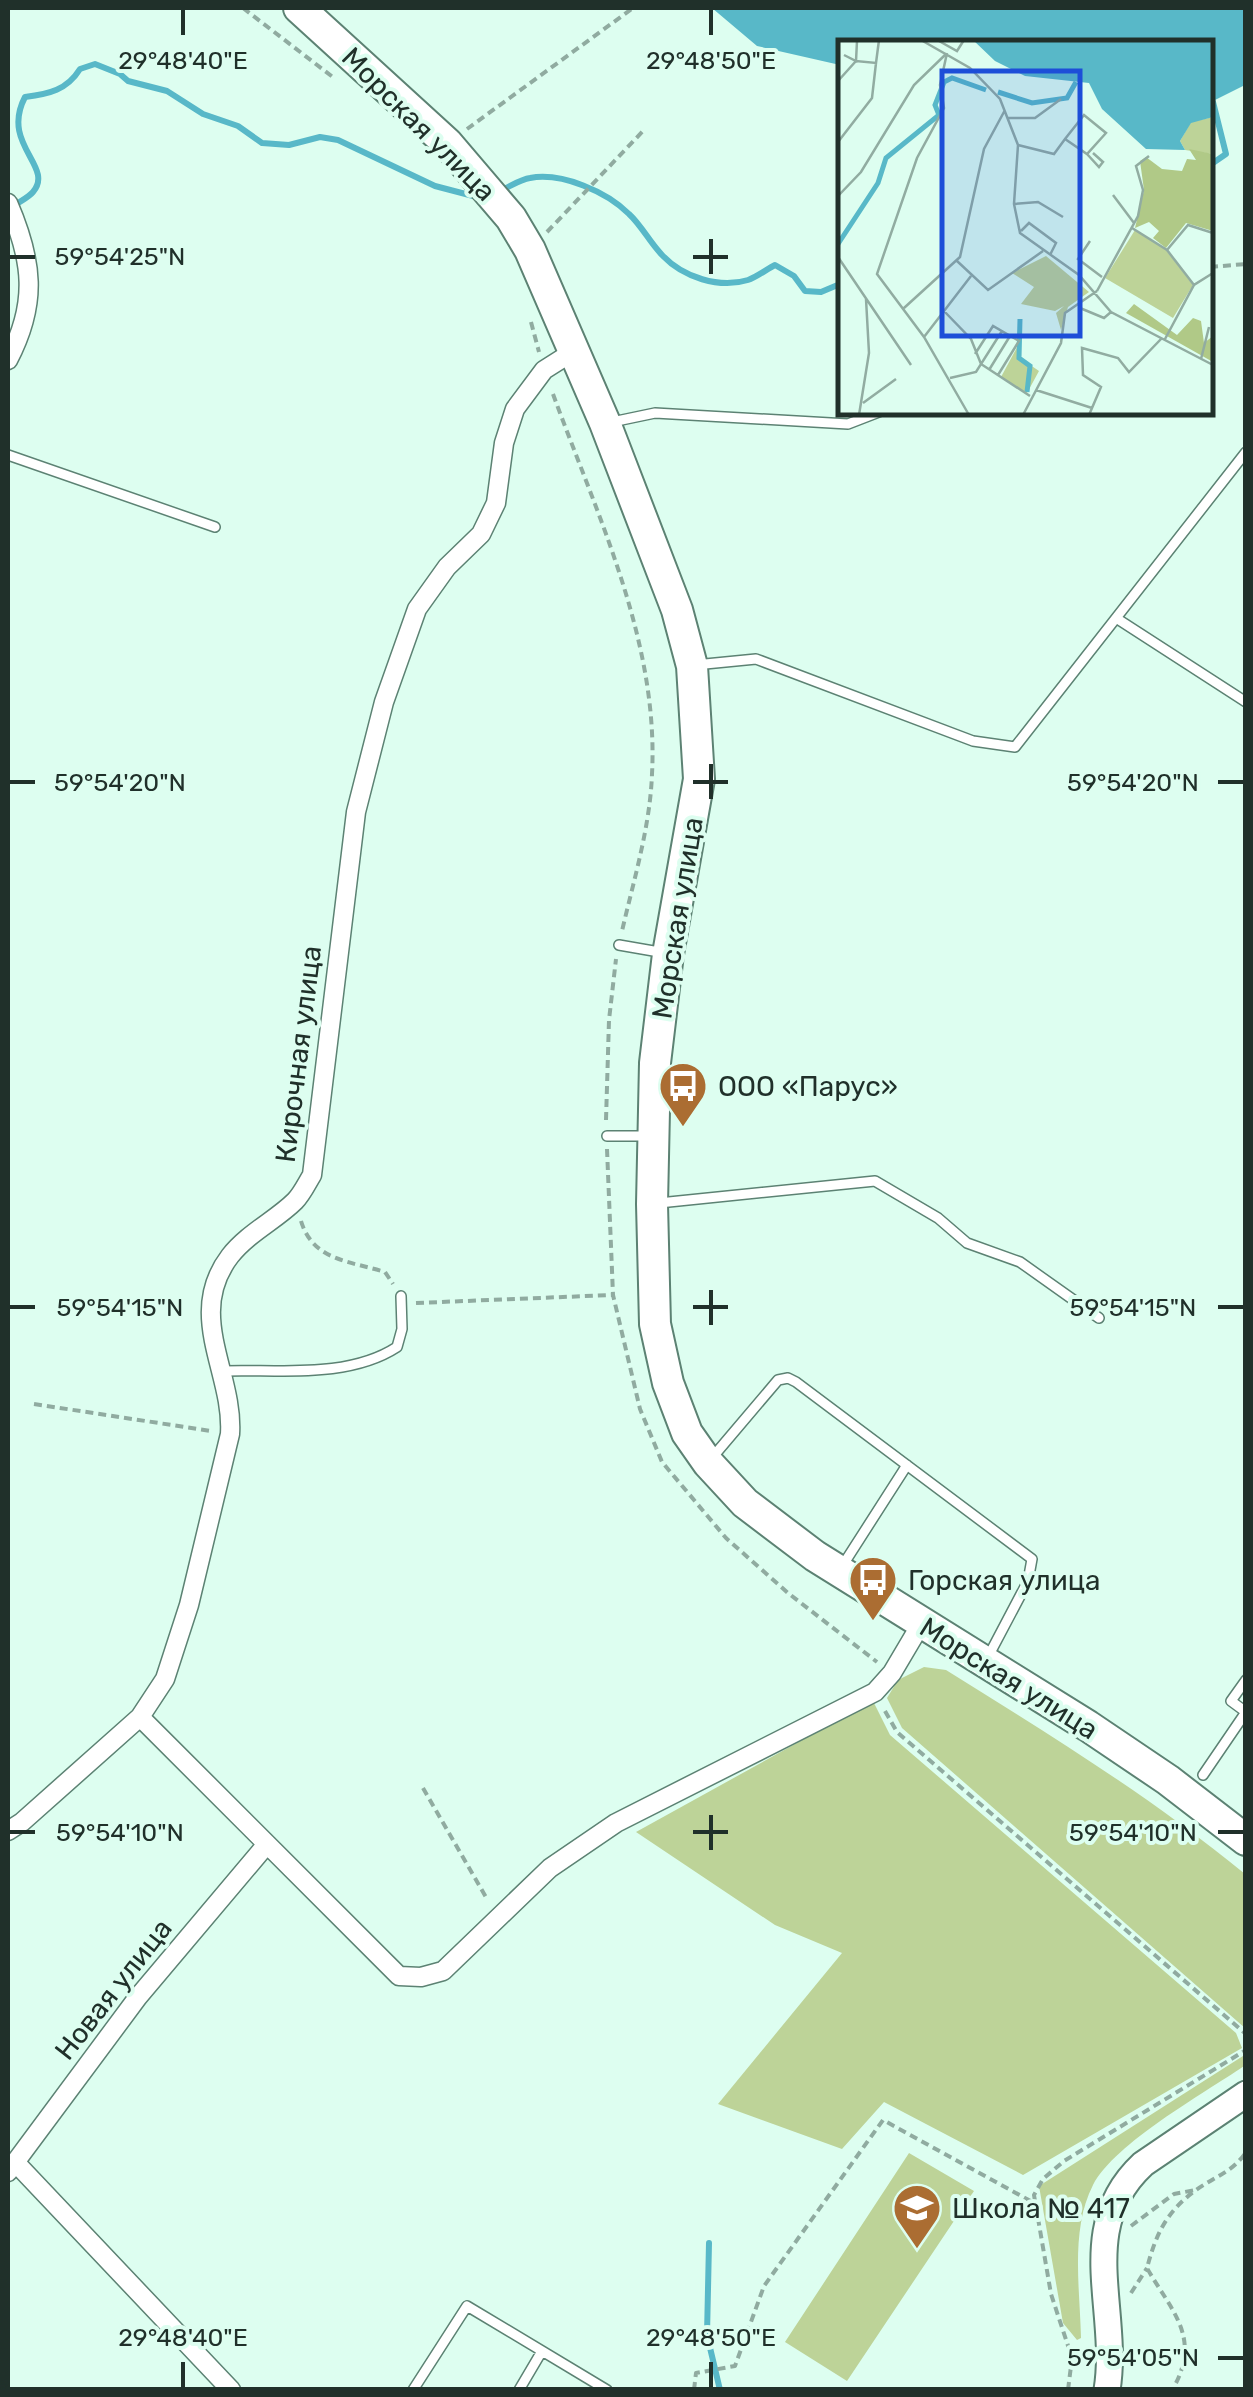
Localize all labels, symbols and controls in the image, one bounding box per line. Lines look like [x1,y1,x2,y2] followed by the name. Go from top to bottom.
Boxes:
[838,40,1213,415] inset map
[335,41,502,208] street label: Морская улица
[118,46,248,75] text: 29°48'40"E
[646,46,776,75] text: 29°48'50"E
[55,242,185,271] text: 59°54'25"N
[54,768,186,797] text: 59°54'20"N
[1067,768,1199,797] text: 59°54'20"N
[645,815,710,1021] street label: Морская улица
[269,944,328,1164] street label: Кирочная улица
[657,1060,709,1128] bus stop icon: ООО «Парус»
[718,1070,898,1103] place label: ООО «Парус»
[57,1293,183,1322] text: 59°54'15"N
[1070,1293,1196,1322] text: 59°54'15"N
[847,1554,899,1622] bus stop icon: Горская улица
[908,1564,1101,1597] place label: Горская улица
[914,1610,1104,1746] street label: Морская улица
[56,1818,184,1847] text: 59°54'10"N
[1069,1818,1197,1847] text: 59°54'10"N
[48,1912,179,2066] street label: Новая улица
[891,2182,943,2250] school or university icon: Школа № 417
[952,2192,1130,2225] place label: Школа № 417
[118,2323,248,2352] text: 29°48'40"E
[646,2323,776,2352] text: 29°48'50"E
[1067,2343,1199,2372] text: 59°54'05"N

